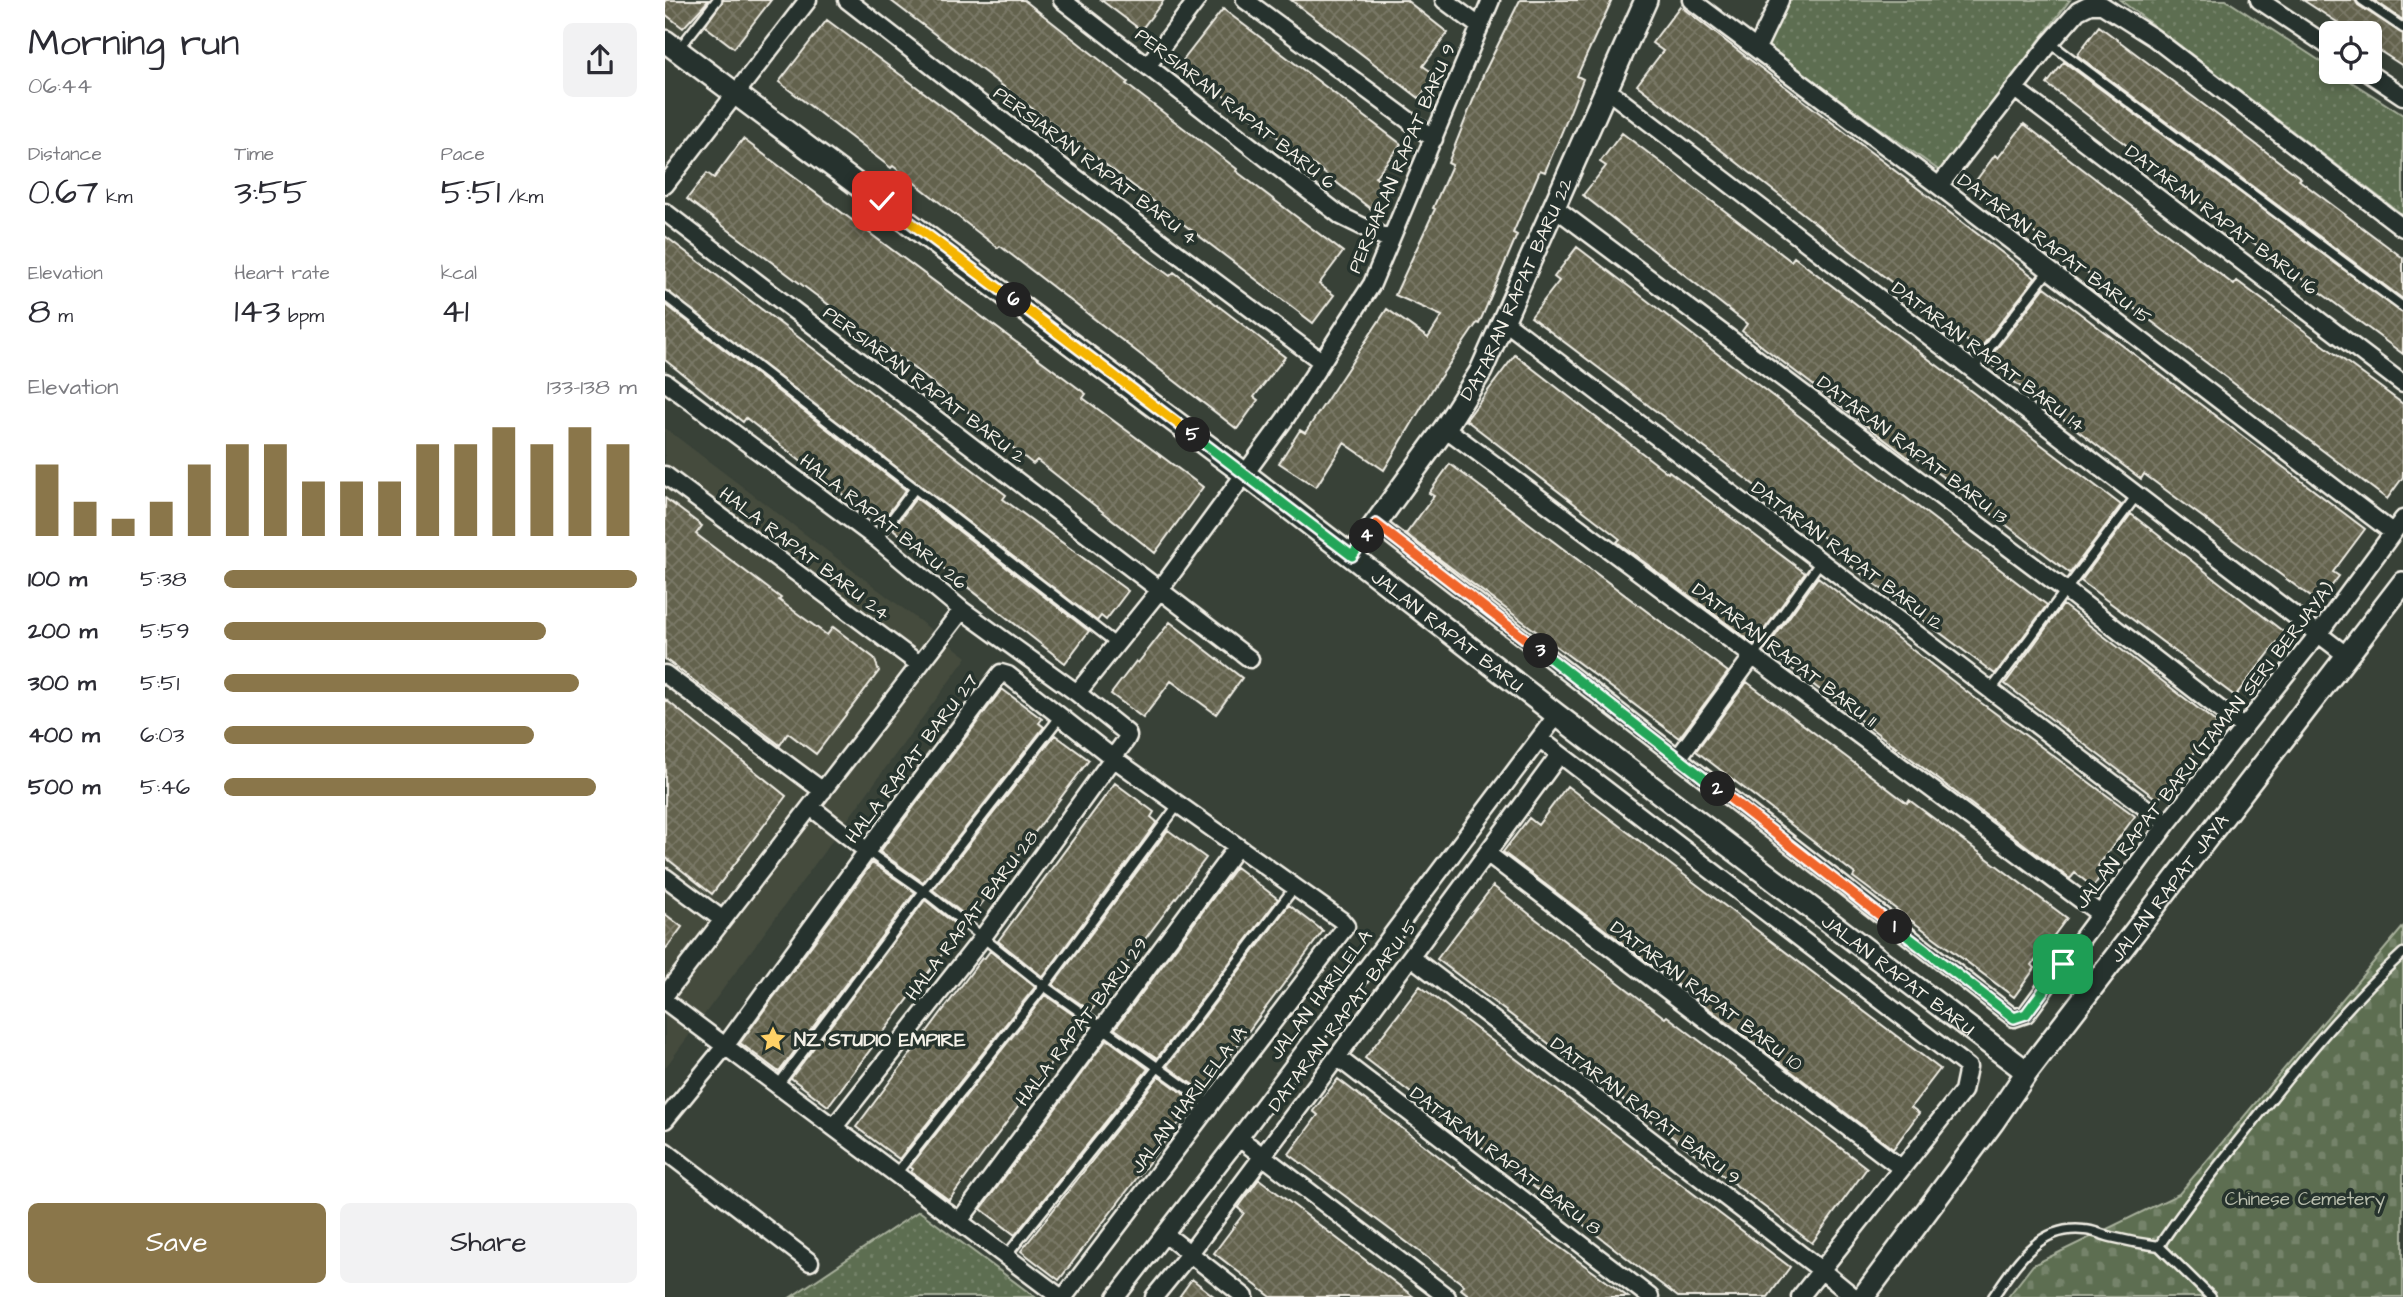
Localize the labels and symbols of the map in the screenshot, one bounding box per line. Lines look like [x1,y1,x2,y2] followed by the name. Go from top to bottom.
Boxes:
[1129,22,1341,196] street label: PERSIARAN RAPAT BARU 6
[1342,40,1463,278] street label: PERSIARAN RAPAT BARU 9
[987,80,1203,252] street label: PERSIARAN RAPAT BARU 4
[2119,139,2323,302] street label: DATARAN RAPAT BARU 16
[1952,167,2157,331] street label: DATARAN RAPAT BARU 15
[852,171,912,231] pin
[1454,174,1580,406] street label: DATARAN RAPAT BARU 22
[1886,275,2091,439] street label: DATARAN RAPAT BARU 14
[997,282,1031,318] pin: 6
[817,300,1031,470] street label: PERSIARAN RAPAT BARU 2
[1811,369,2013,531] street label: DATARAN RAPAT BARU 13
[1175,418,1211,452] pin: 5
[793,448,973,596] street label: HALA RAPAT BARU 26
[1746,475,1949,637] street label: DATARAN RAPAT BARU 12
[713,481,895,627] street label: HALA RAPAT BARU 24
[1349,518,1385,554] pin: 4
[1365,564,1529,699] street label: JALAN RAPAT BARU
[1686,577,1883,734] street label: DATARAN RAPAT BARU 11
[2069,577,2342,915] street label: JALAN RAPAT BARU (TAMAN SERI BERJAYA)
[1523,634,1559,668] pin: 3
[839,668,985,849] street label: HALA RAPAT BARU 27
[1701,772,1735,806] pin: 2
[2104,809,2236,969] street label: JALAN RAPAT JAYA
[899,825,1045,1007] street label: HALA RAPAT BARU 28
[1815,909,1980,1043] street label: JALAN RAPAT BARU
[1877,909,1913,944] pin: 1
[1262,914,1425,1118] street label: DATARAN RAPAT BARU 5
[1604,915,1808,1078] street label: DATARAN RAPAT BARU 10
[1263,924,1379,1066] street label: JALAN HARILELA
[1010,932,1155,1112] street label: HALA RAPAT BARU 29
[2033,934,2093,994] pin
[1125,1020,1254,1180] street label: JALAN HARILELA 1A
[758,1024,788,1054] place icon: NZ STUDIO EMPIRE
[794,1027,966,1054] place label: NZ STUDIO EMPIRE
[1545,1031,1746,1192] street label: DATARAN RAPAT BARU 9
[1404,1080,1606,1242] street label: DATARAN RAPAT BARU 8
[2225,1186,2386,1214] park label: Chinese Cemetery

